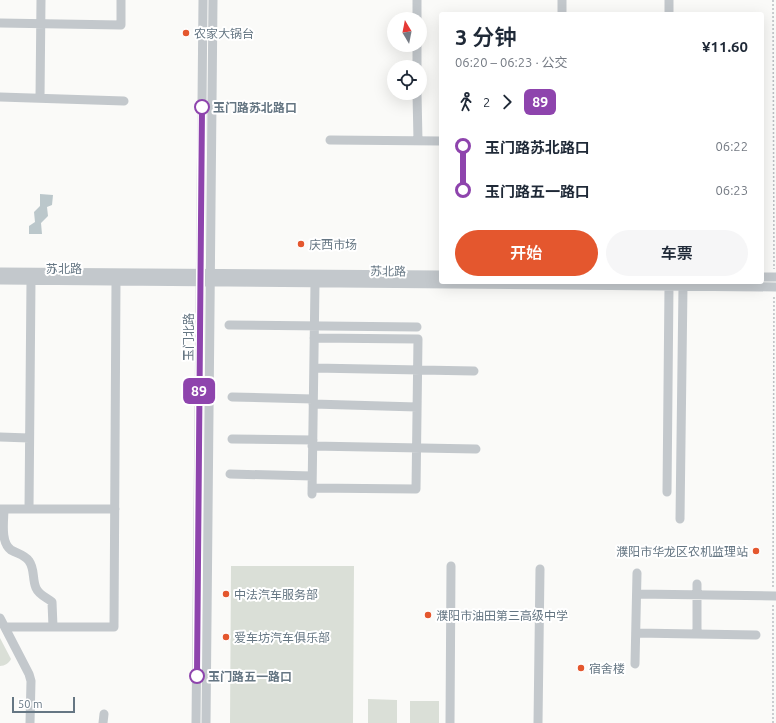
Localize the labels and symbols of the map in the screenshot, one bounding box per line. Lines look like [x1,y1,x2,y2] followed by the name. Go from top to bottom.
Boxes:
[387,12,427,52] north arrow
[194,27,254,40] place label: 农家大锅台
[181,28,191,38] marker: 农家大锅台
[194,99,210,115] marker: 玉门路苏北路口
[213,101,297,114] place label: 玉门路苏北路口
[309,238,357,251] place label: 庆西市场
[296,239,306,249] marker: 庆西市场
[46,262,82,275] street label: 苏北路
[370,264,406,278] street label: 苏北路
[182,313,195,361] street label: 玉门北路
[181,378,217,404] line badge: 89
[616,545,748,558] place label: 濮阳市华龙区农机监理站
[751,546,761,556] marker: 濮阳市华龙区农机监理站
[234,588,318,601] place label: 中法汽车服务部
[221,589,231,599] marker: 中法汽车服务部
[436,609,568,622] place label: 濮阳市油田第三高级中学
[423,610,433,620] marker: 濮阳市油田第三高级中学
[234,631,330,644] place label: 爱车坊汽车俱乐部
[221,632,231,642] marker: 爱车坊汽车俱乐部
[589,662,625,675] place label: 宿舍楼
[576,663,586,673] marker: 宿舍楼
[189,668,205,684] marker: 玉门路五一路口
[208,670,292,683] place label: 玉门路五一路口
[12,695,75,714] scale bar

